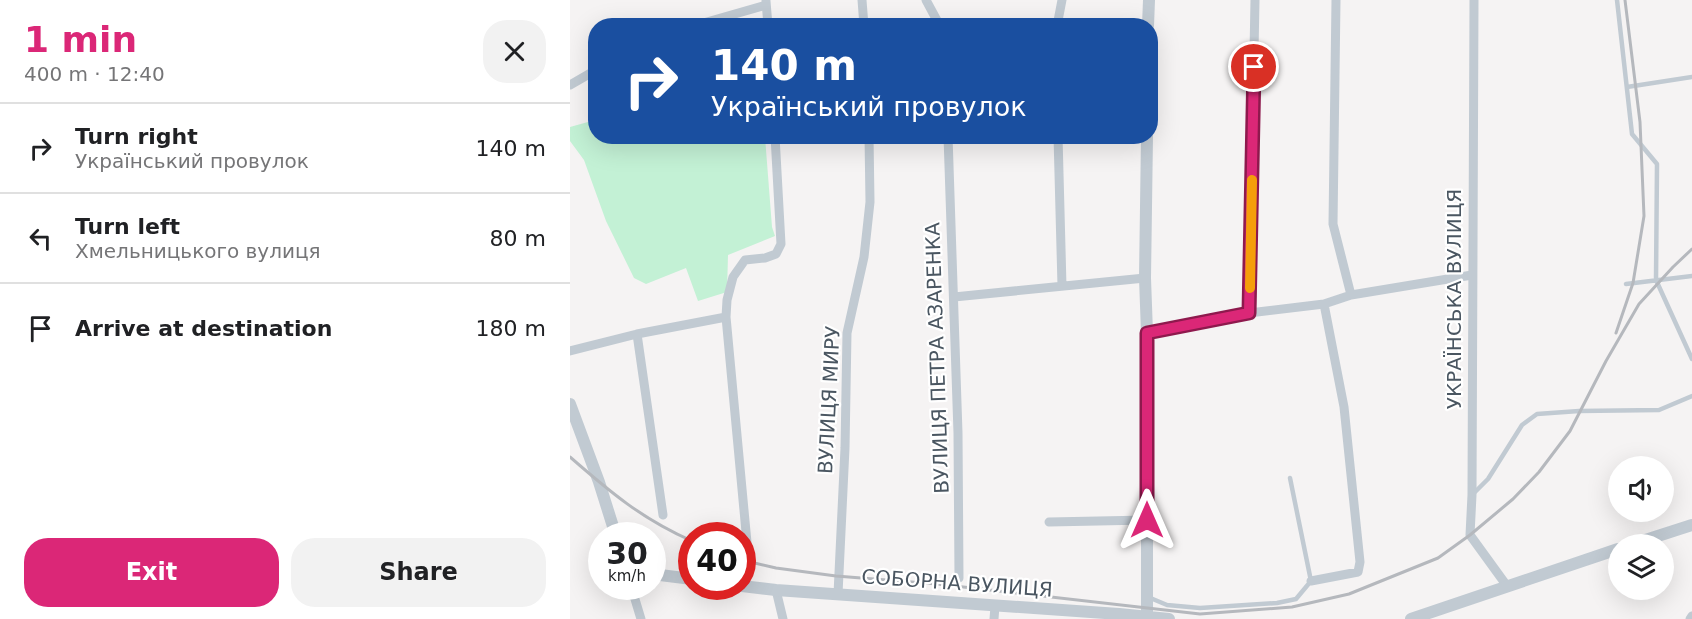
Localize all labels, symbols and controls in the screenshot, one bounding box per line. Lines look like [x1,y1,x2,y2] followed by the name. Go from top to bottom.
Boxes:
[24,19,137,60] text: 1 min
[483,20,546,83] button: close
[711,41,857,90] text: 140 m
[1228,41,1279,92] pin
[612,42,690,120] icon: right
[1237,50,1270,83] icon: arrive
[24,62,165,86] text: 400 m · 12:40
[711,91,1027,122] text: Український провулок
[75,124,198,149] text: Turn right
[24,132,57,165] icon: right
[476,136,546,161] text: 140 m
[75,149,309,173] text: Український провулок
[1442,189,1466,409] street label: УКРАЇНСЬКА ВУЛИЦЯ
[75,214,180,239] text: Turn left
[24,222,57,255] icon: left
[920,222,954,494] street label: ВУЛИЦЯ ПЕТРА АЗАРЕНКА
[490,226,546,251] text: 80 m
[75,239,321,263] text: Хмельницького вулиця
[24,312,57,345] icon: arrive
[75,316,332,341] text: Arrive at destination
[476,316,546,341] text: 180 m
[813,325,845,475] street label: ВУЛИЦЯ МИРУ
[1608,456,1674,600] map controls
[1608,456,1674,522] button: sound
[1115,488,1179,552] position arrow
[678,522,756,600] speed limit sign: 40
[1608,534,1674,600] button: layers
[606,536,648,571] text: 30
[24,538,279,607] button: Exit
[291,538,546,607] button: Share
[861,564,1053,602] street label: СОБОРНА ВУЛИЦЯ
[608,567,646,585] text: km/h

